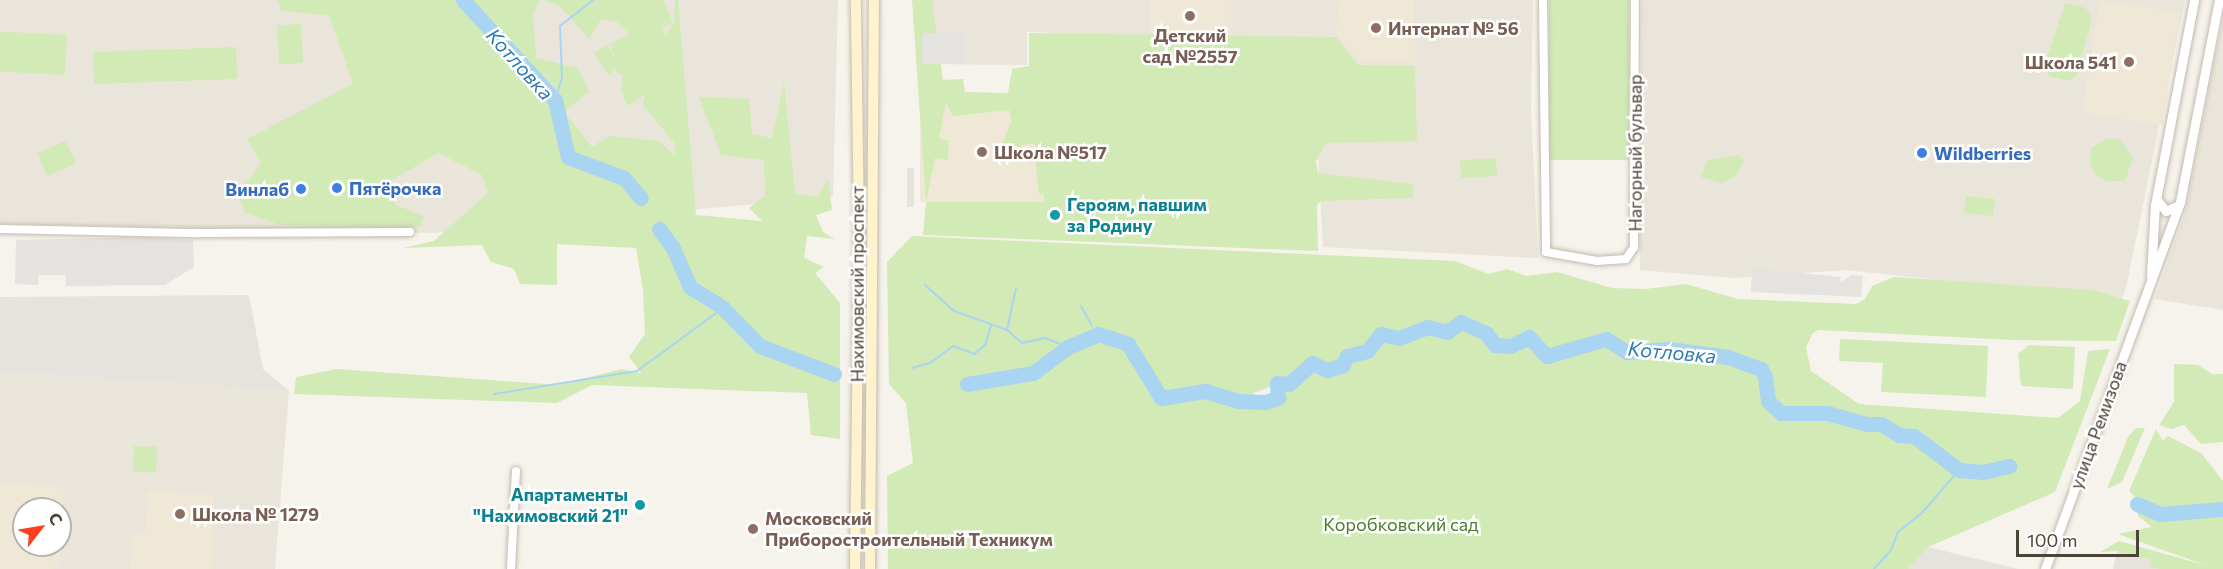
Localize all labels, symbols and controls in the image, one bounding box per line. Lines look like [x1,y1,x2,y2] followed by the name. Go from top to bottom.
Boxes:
[1183,9,1197,23] marker: Детский сад №2557
[1388,17,1519,39] place label: Интернат № 56
[1369,21,1383,35] marker: Интернат № 56
[482,23,558,105] water label: Котловка
[1142,25,1238,68] place label: Детский сад №2557
[2025,51,2117,73] place label: Школа 541
[2122,55,2136,69] marker: Школа 541
[1624,74,1646,232] street label: Нагорный бульвар
[994,141,1107,163] place label: Школа №517
[1934,142,2031,164] place label: Wildberries
[975,145,989,159] marker: Школа №517
[1915,146,1929,160] marker: Wildberries
[349,177,441,199] place label: Пятёрочка
[225,178,289,200] place label: Винлаб
[330,181,344,195] marker: Пятёрочка
[294,182,308,196] marker: Винлаб
[846,186,868,382] street label: Нахимовский проспект
[1067,194,1207,236] place label: Героям, павшим за Родину
[1048,208,1062,222] marker: Героям, павшим за Родину
[1627,336,1717,368] water label: Котловка
[2065,358,2131,492] street label: улица Ремизова
[473,484,628,526] place label: Апартаменты "Нахимовский 21"
[12,497,72,557] north arrow
[633,498,647,512] marker: Апартаменты "Нахимовский 21"
[192,503,319,525] place label: Школа № 1279
[173,507,187,521] marker: Школа № 1279
[765,508,1053,550] place label: Московский Приборостроительный Техникум
[45,509,67,528] text: С
[1323,513,1479,535] park label: Коробковский сад
[2019,518,2142,556] scale bar
[746,522,760,536] marker: Московский Приборостроительный Техникум
[2027,529,2077,551] text: 100 m

